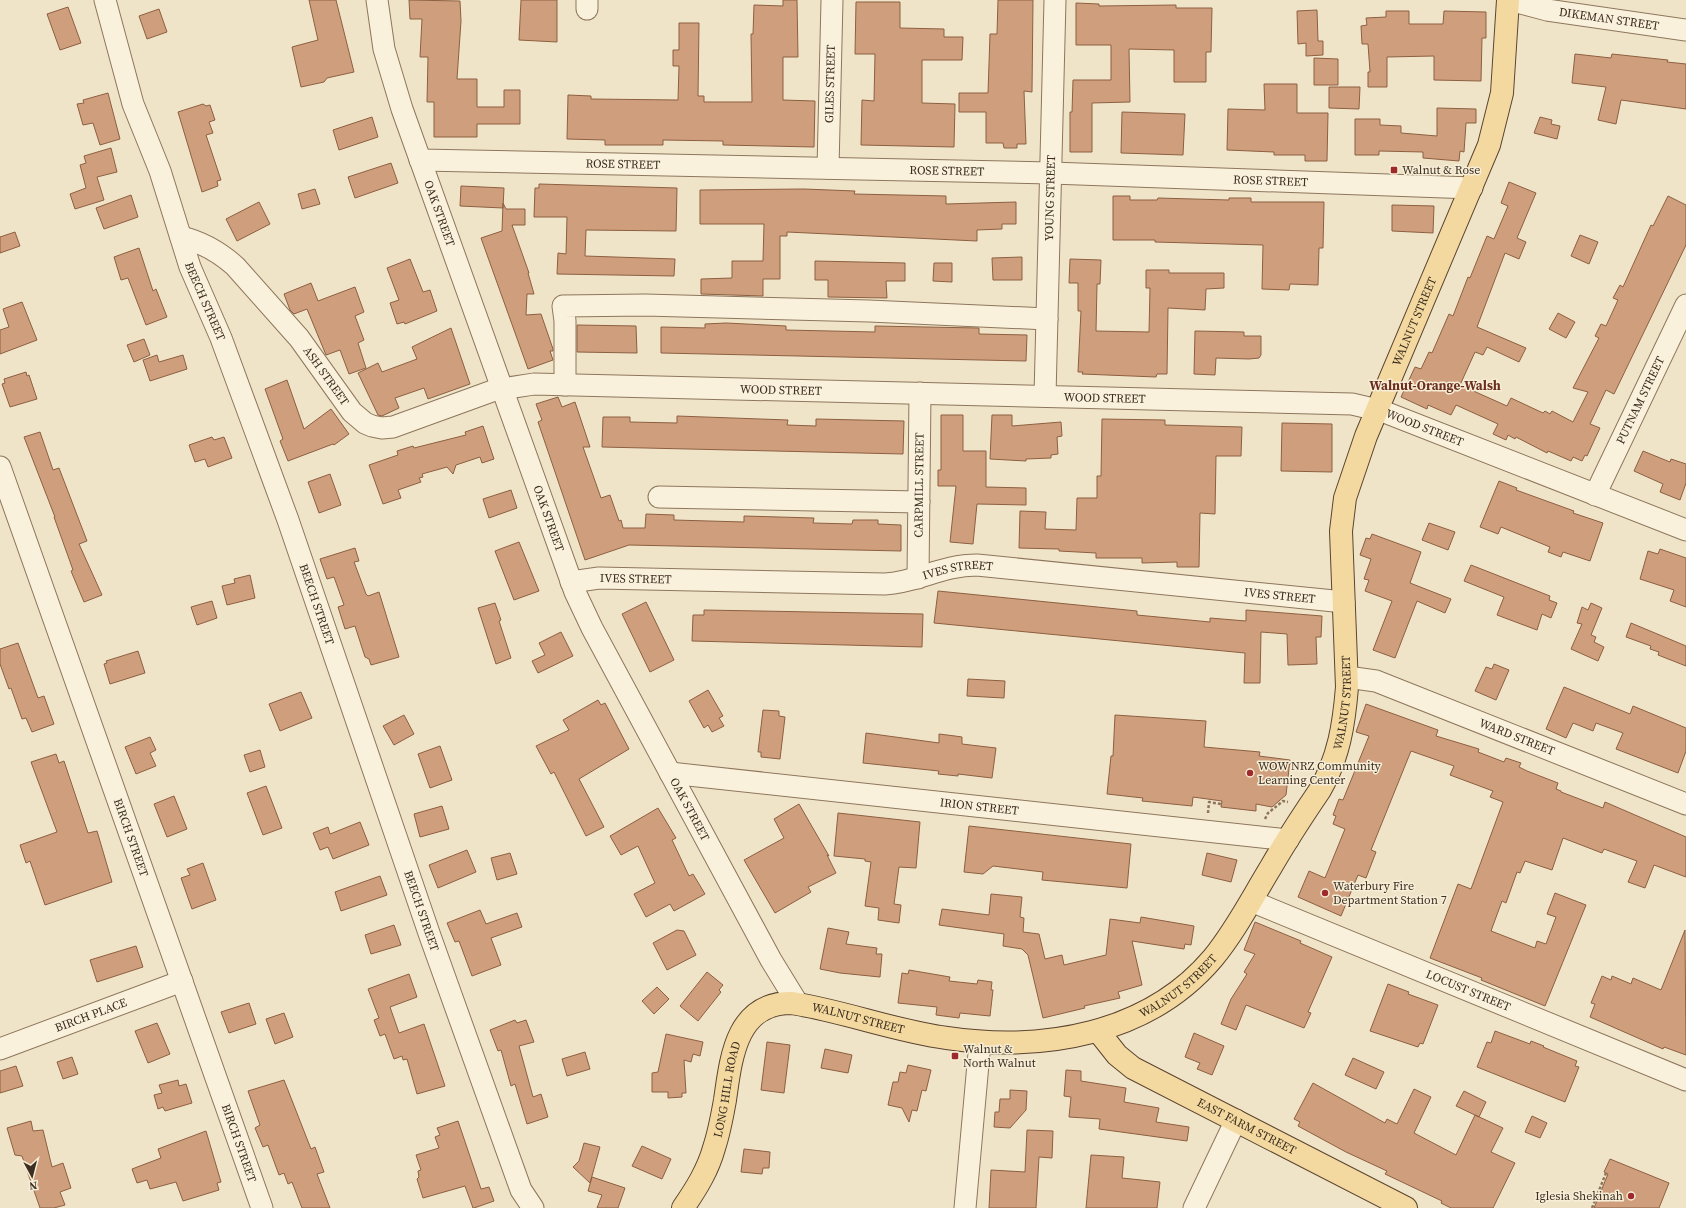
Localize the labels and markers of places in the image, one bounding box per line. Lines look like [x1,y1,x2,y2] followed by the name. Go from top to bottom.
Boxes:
[1402,162,1480,178] place label: Walnut & Rose
[1389,165,1399,175] marker: Walnut & Rose
[1258,758,1382,788] place label: WOW NRZ Community Learning Center
[1245,768,1255,778] marker: WOW NRZ Community Learning Center
[1333,878,1447,908] place label: Waterbury Fire Department Station 7
[1320,888,1330,898] marker: Waterbury Fire Department Station 7
[963,1041,1036,1071] place label: Walnut & North Walnut
[950,1051,960,1061] marker: Walnut & North Walnut
[1535,1188,1623,1204] place label: Iglesia Shekinah
[1626,1191,1636,1201] marker: Iglesia Shekinah

